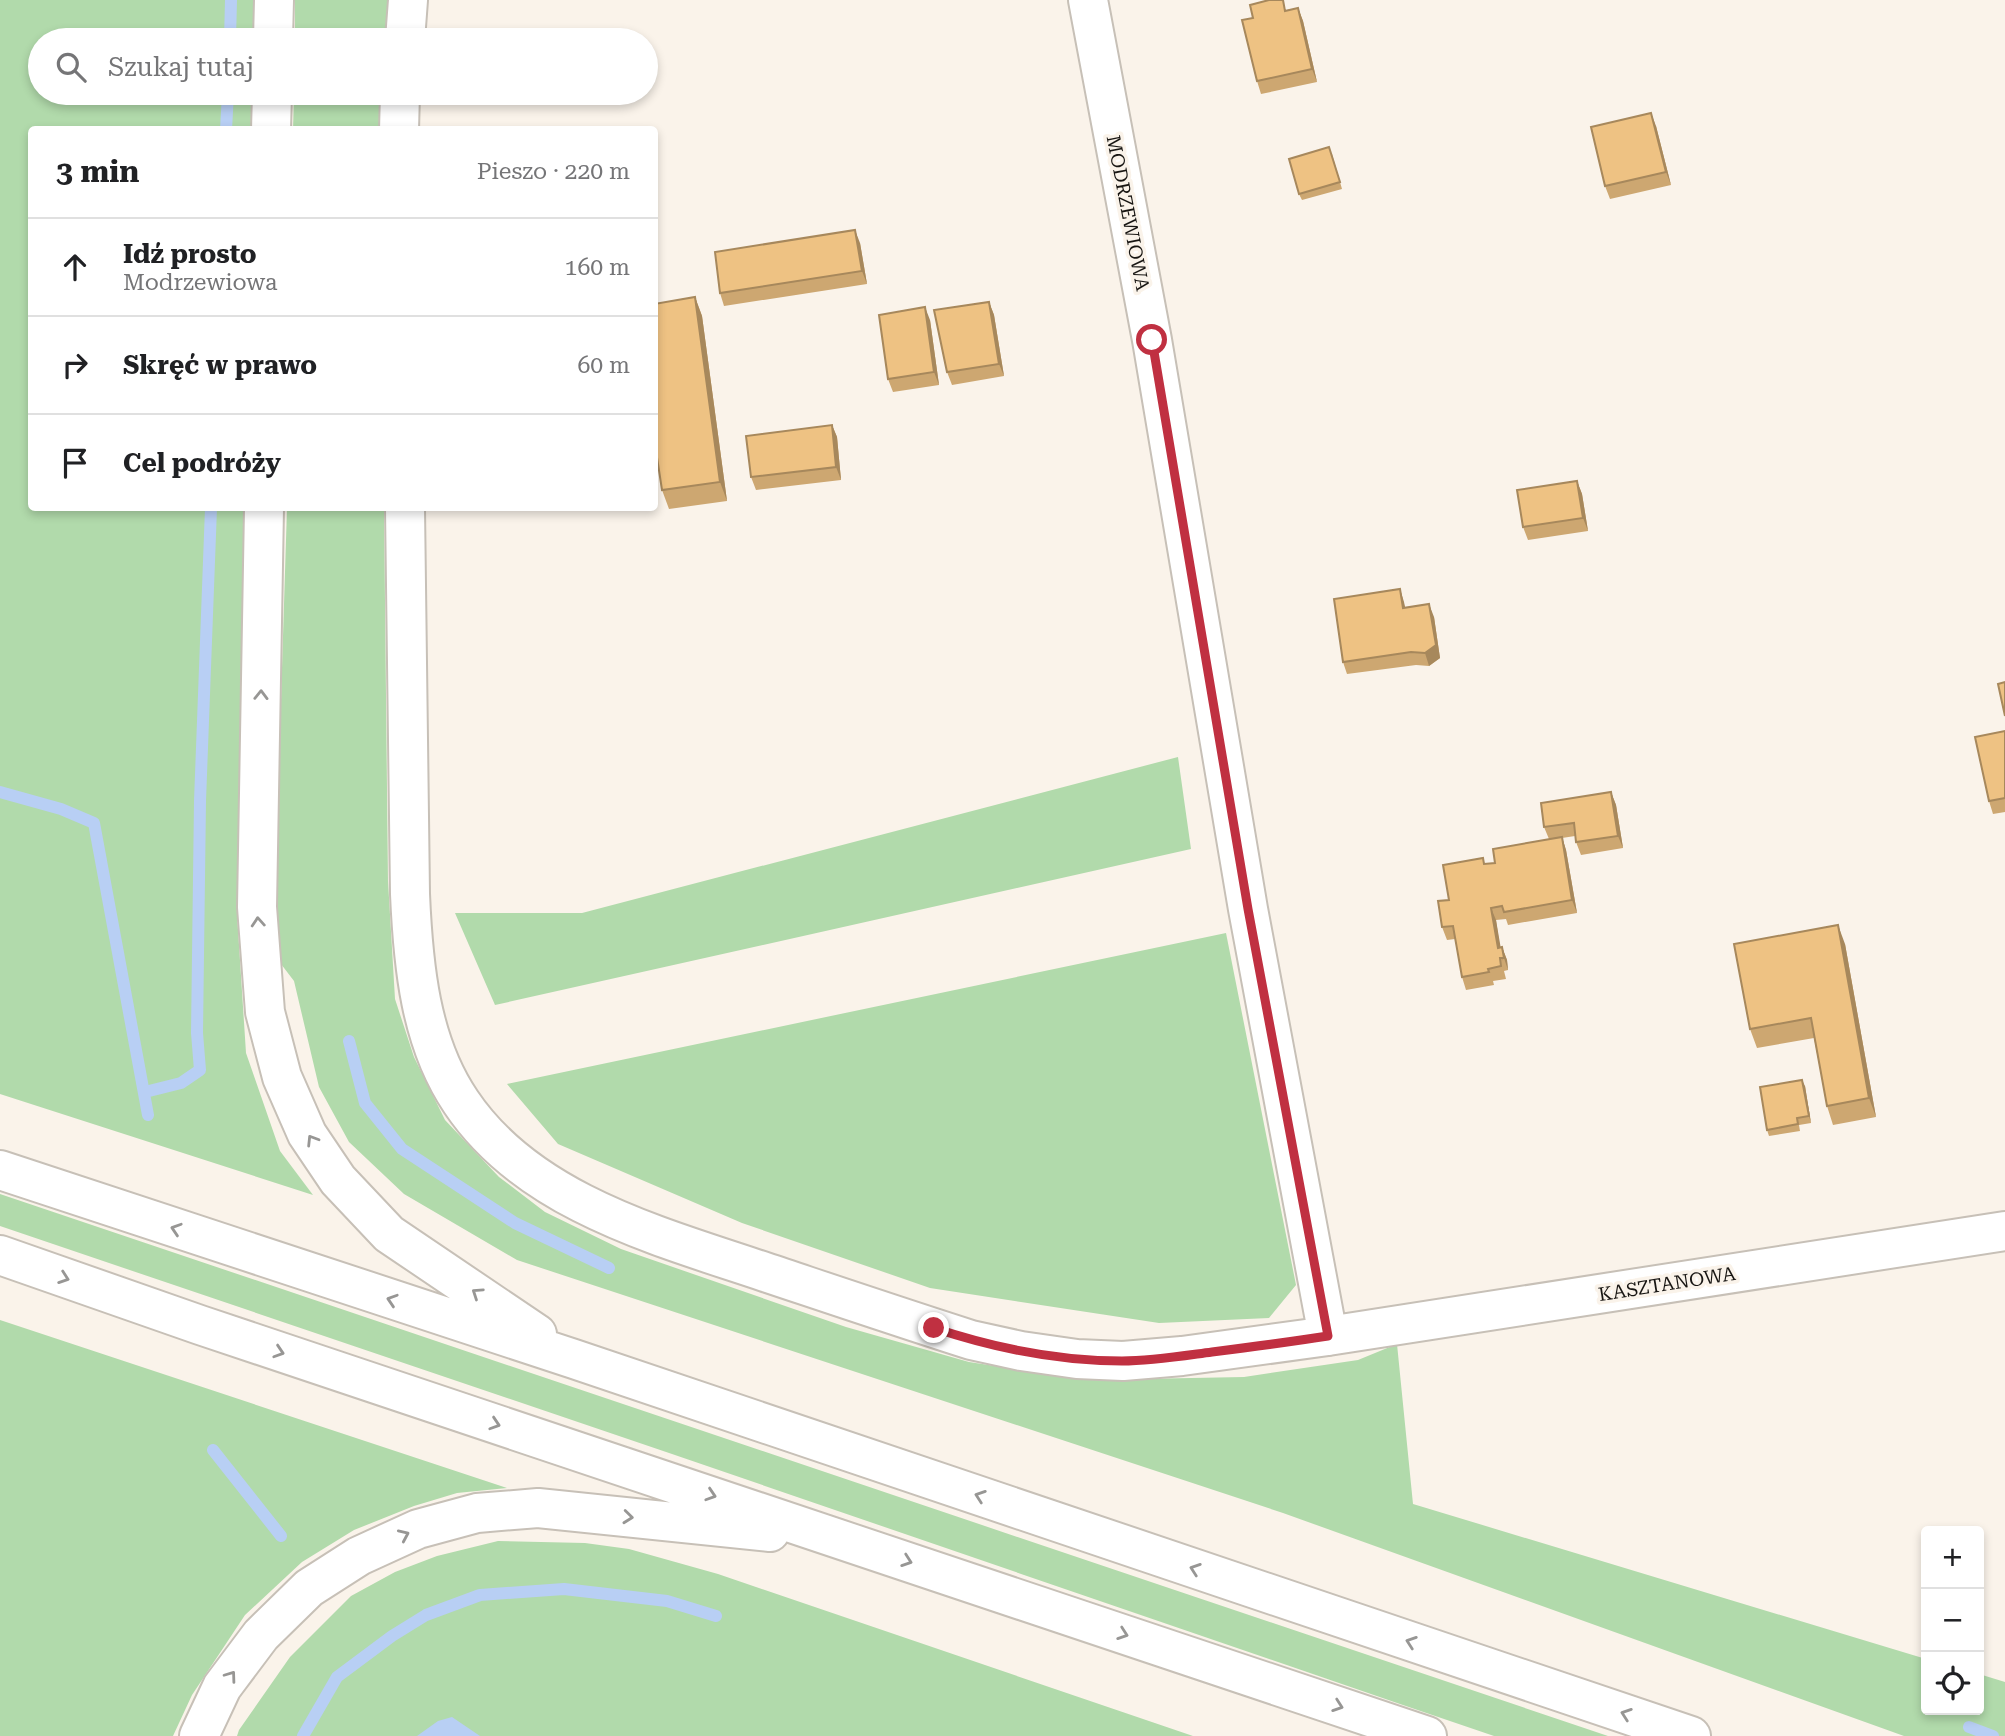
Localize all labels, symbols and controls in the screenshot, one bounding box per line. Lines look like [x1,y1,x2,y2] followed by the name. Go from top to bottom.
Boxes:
[28,28,658,105] search box
[52,48,90,86] icon: search
[108,52,254,82] text: Szukaj tutaj
[1102,133,1155,293] street label: MODRZEWIOWA
[56,154,139,189] text: 3 min
[477,158,630,185] text: Pieszo · 220 m
[123,239,257,269] text: Idź prosto
[56,248,94,286] icon: ahead
[565,254,630,281] text: 160 m
[123,269,277,296] text: Modrzewiowa
[1136,324,1167,355] route start
[56,346,94,384] icon: right
[123,350,317,380] text: Skręć w prawo
[577,352,630,379] text: 60 m
[56,444,94,482] icon: arrive
[123,448,281,478] text: Cel podróży
[253,689,269,699] one-way arrow
[251,916,266,927] one-way arrow
[307,1135,320,1148] one-way arrow
[170,1223,183,1237] one-way arrow
[1597,1262,1738,1306] street label: KASZTANOWA
[58,1269,70,1283] one-way arrow
[472,1289,485,1301] one-way arrow
[387,1293,399,1308] one-way arrow
[918,1312,949,1343] route end
[273,1344,285,1358] one-way arrow
[489,1415,501,1430] one-way arrow
[705,1487,717,1502] one-way arrow
[974,1490,986,1504] one-way arrow
[623,1509,634,1524] one-way arrow
[1921,1526,1984,1715] map controls
[1921,1526,1984,1589] button: +
[397,1529,409,1543] one-way arrow
[901,1553,913,1567] one-way arrow
[1190,1563,1202,1577] one-way arrow
[1921,1589,1984,1652] button: −
[1116,1625,1128,1640] one-way arrow
[1405,1636,1417,1650] one-way arrow
[1921,1652,1984,1715] button: locate
[222,1671,235,1684] one-way arrow
[1332,1698,1344,1712] one-way arrow
[1621,1708,1633,1722] one-way arrow

